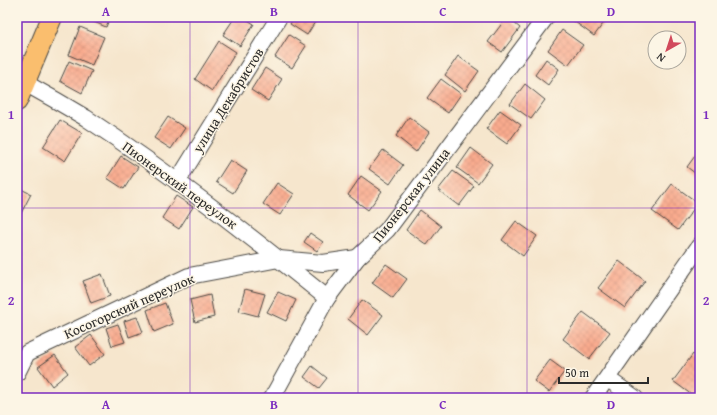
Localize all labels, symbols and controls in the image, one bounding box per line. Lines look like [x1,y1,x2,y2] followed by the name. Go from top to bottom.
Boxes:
[102,2,111,21] text: A
[270,2,278,21] text: B
[439,2,447,21] text: C
[607,2,615,21] text: D
[647,30,687,70] north arrow
[187,44,268,157] street label: улица Декабристов
[652,49,669,66] text: N
[8,105,14,124] text: 1
[703,105,709,124] text: 1
[118,136,242,234] street label: Пионерский переулок
[368,143,454,246] street label: Пионерская улица
[61,268,198,344] street label: Косогорский переулок
[8,291,15,310] text: 2
[703,291,710,310] text: 2
[559,359,648,385] scale bar
[565,364,589,381] text: 50 m
[102,395,111,414] text: A
[270,395,278,414] text: B
[439,395,447,414] text: C
[607,395,615,414] text: D

